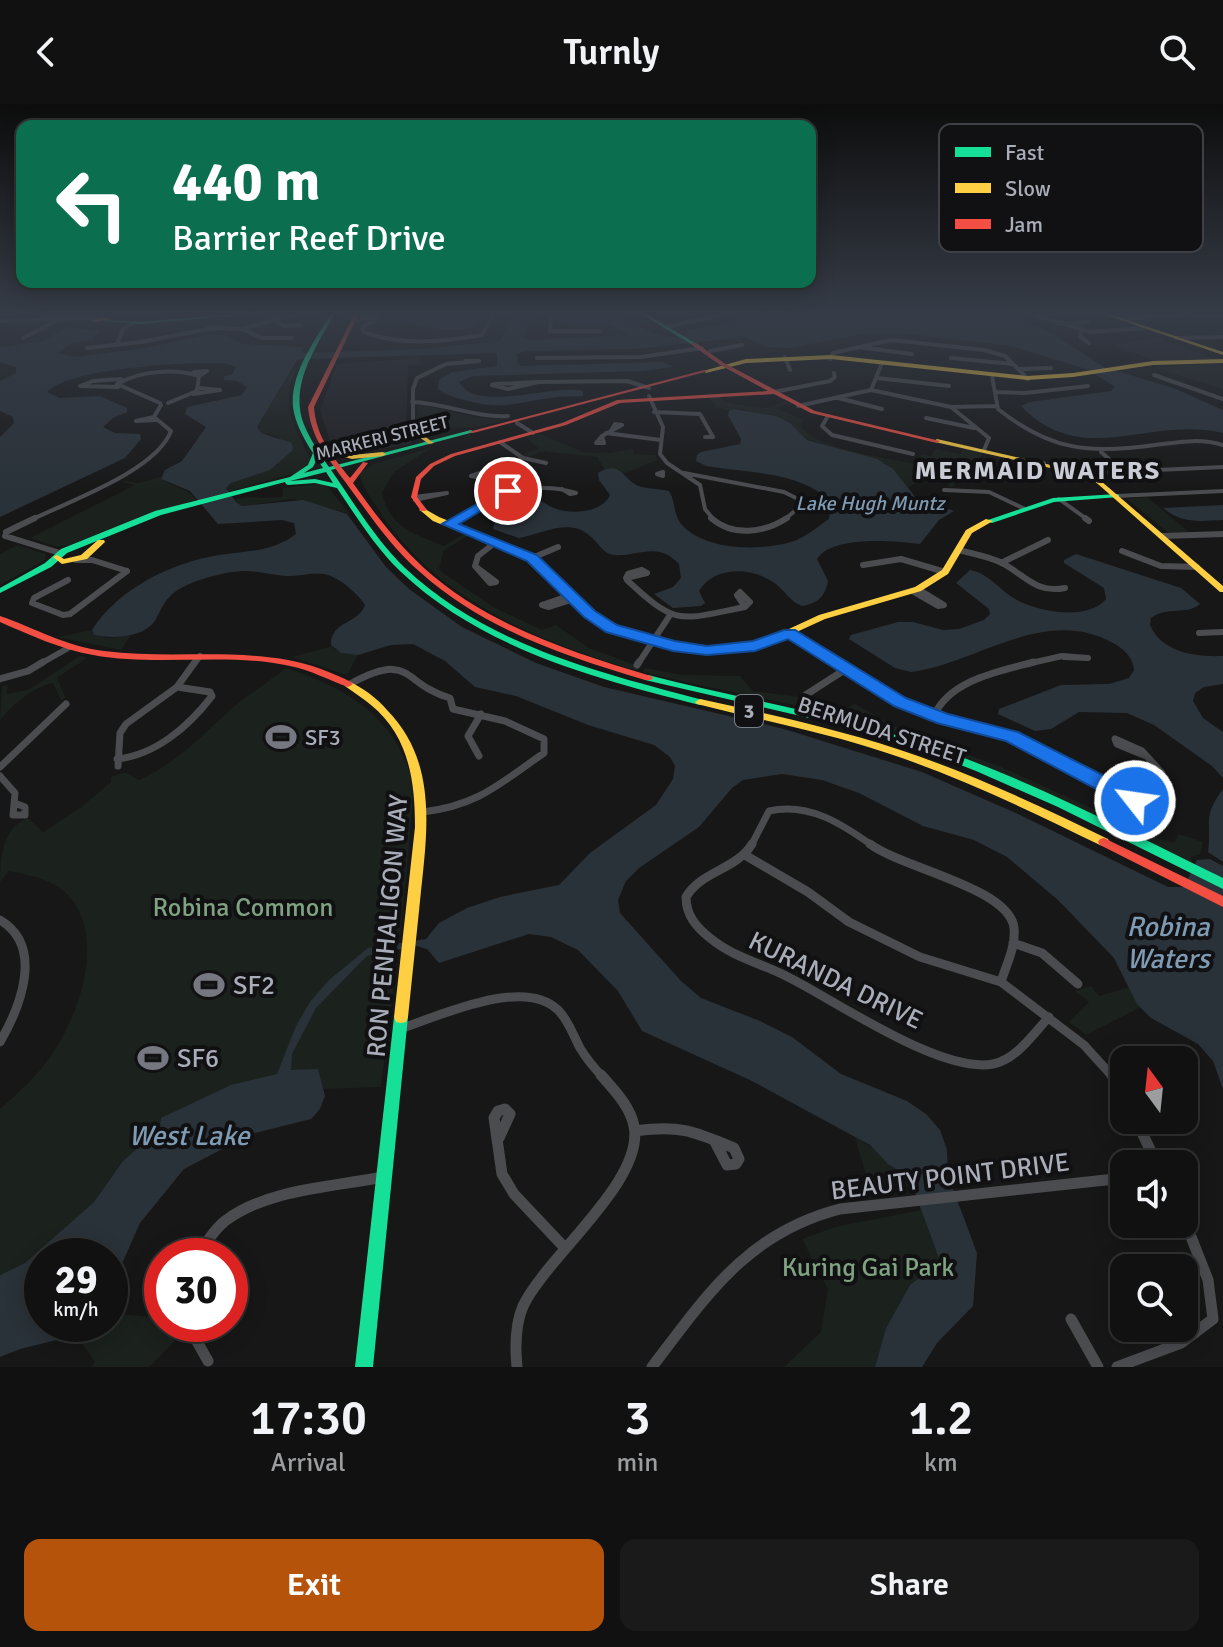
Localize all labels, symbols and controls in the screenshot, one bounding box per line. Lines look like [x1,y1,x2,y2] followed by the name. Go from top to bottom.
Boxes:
[24,30,68,74] icon: back
[563,30,660,75] text: Turnly
[1155,30,1199,74] icon: search
[939,124,1203,252] legend
[1005,139,1045,166] text: Fast
[172,147,320,216] text: 440 m
[40,152,144,256] icon: left
[1005,175,1051,202] text: Slow
[1005,211,1043,238] text: Jam
[172,216,446,261] text: Barrier Reef Drive
[313,411,451,465] street label: MARKERI STREET
[915,455,1161,487] district label: MERMAID WATERS
[474,457,542,525] pin
[486,469,530,513] icon: arrive
[796,491,947,516] water label: Lake Hugh Muntz
[794,691,969,770] street label: BERMUDA STREET
[735,695,763,727] road number: 3
[264,720,298,754] sports icon: SF3
[305,724,341,751] place label: SF3
[1093,759,1177,843] position arrow
[361,793,415,1059] street label: RON PENHALIGON WAY
[153,892,333,924] park label: Robina Common
[1127,910,1212,976] water label: Robina Waters
[743,925,928,1037] street label: KURANDA DRIVE
[192,968,226,1002] sports icon: SF2
[233,970,275,1002] place label: SF2
[136,1041,170,1075] sports icon: SF6
[177,1043,219,1075] place label: SF6
[1110,1046,1198,1134] north arrow
[1110,1046,1198,1342] map controls
[129,1119,251,1153] water label: West Lake
[829,1146,1071,1208] street label: BEAUTY POINT DRIVE
[1110,1150,1198,1238] button: sound
[144,1238,248,1342] speed limit sign: 30
[782,1252,954,1284] park label: Kuring Gai Park
[1110,1254,1198,1342] button: search
[54,1255,98,1305] text: 29
[53,1297,99,1322] text: km/h
[250,1389,367,1448] text: 17:30
[625,1389,651,1448] text: 3
[908,1389,973,1448] text: 1.2
[271,1447,346,1479] text: Arrival
[617,1447,659,1479] text: min
[924,1447,958,1479] text: km
[24,1539,604,1631] button: Exit
[620,1539,1199,1631] button: Share

